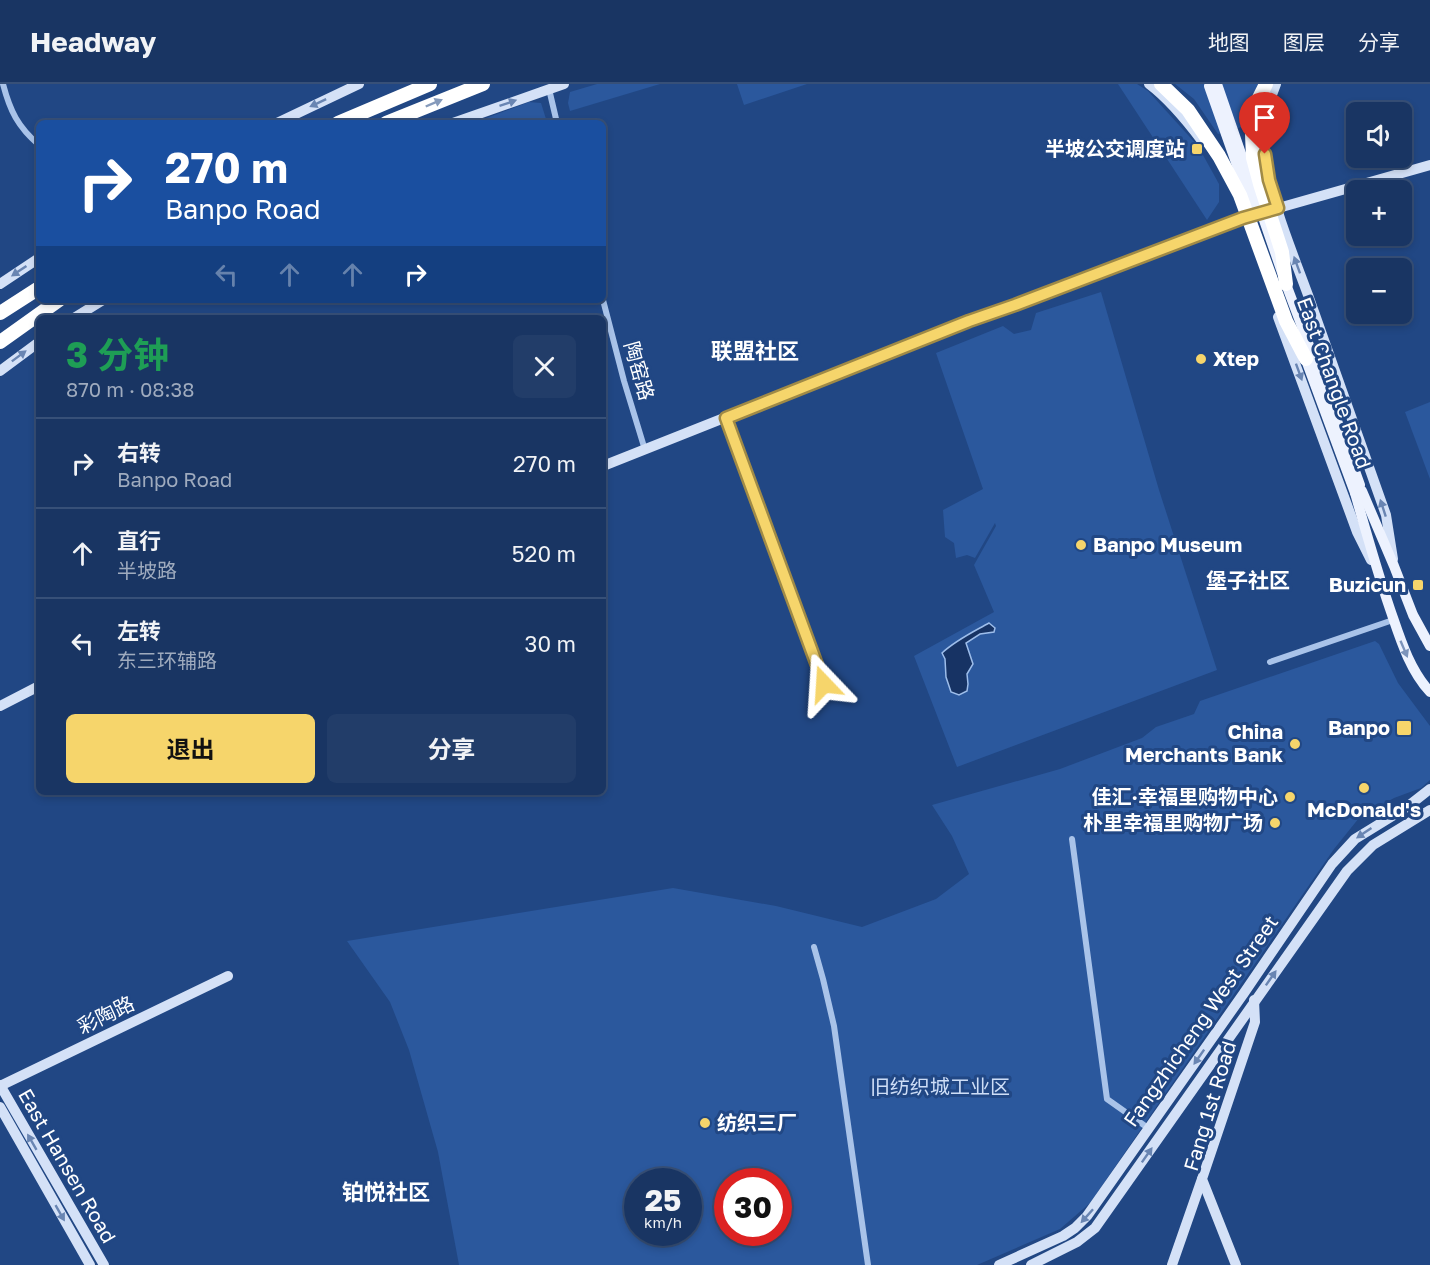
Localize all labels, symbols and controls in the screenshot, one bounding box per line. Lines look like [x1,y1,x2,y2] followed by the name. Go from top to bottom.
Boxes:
[30,25,156,58] text: Headway
[1208,29,1250,55] text: 地图
[1283,29,1325,55] text: 图层
[1358,29,1400,55] text: 分享
[1239,92,1290,154] pin
[426,98,444,108] one-way arrow
[499,98,517,108] one-way arrow
[309,99,326,108] one-way arrow
[1248,101,1281,134] icon: arrive
[1346,102,1412,324] map controls
[1346,102,1412,168] button: sound
[1045,136,1185,160] place label: 半坡公交调度站
[165,142,288,192] text: 270 m
[1190,142,1204,156] marker: 半坡公交调度站
[66,144,144,222] icon: right
[1346,180,1412,246] button: +
[165,193,321,225] text: Banpo Road
[1292,256,1302,274] one-way arrow
[210,258,243,291] icon: left
[273,258,306,291] icon: ahead
[336,258,369,291] icon: ahead
[399,258,432,291] icon: right
[1346,258,1412,324] button: −
[12,265,28,277] one-way arrow
[1293,294,1377,472] street label: East Changle Road
[66,333,169,376] text: 3 分钟
[513,335,576,398] button: close
[711,337,799,364] district label: 联盟社区
[620,339,660,403] street label: 陶窑路
[1213,346,1259,370] place label: Xtep
[12,351,27,363] one-way arrow
[1194,352,1208,366] marker: Xtep
[1294,363,1304,381] one-way arrow
[66,377,194,401] text: 870 m · 08:38
[117,439,161,466] text: 右转
[66,447,99,480] icon: right
[513,450,576,477] text: 270 m
[117,467,232,491] text: Banpo Road
[1378,499,1388,517] one-way arrow
[117,527,161,554] text: 直行
[1093,532,1242,556] place label: Banpo Museum
[66,537,99,570] icon: ahead
[1074,538,1088,552] marker: Banpo Museum
[512,540,576,567] text: 520 m
[117,558,177,582] text: 半坡路
[1206,567,1290,593] district label: 堡子社区
[1329,572,1406,596] place label: Buzicun
[1411,578,1425,592] marker: Buzicun
[117,617,161,644] text: 左转
[66,627,99,660] icon: left
[525,630,576,657] text: 30 m
[1399,640,1409,658] one-way arrow
[117,648,217,672] text: 东三环辅路
[792,652,856,716] position arrow
[66,714,315,783] button: 退出
[327,714,576,783] button: 分享
[1328,715,1390,739] place label: Banpo
[1125,719,1283,766] place label: China Merchants Bank
[1395,719,1413,737] marker: Banpo
[1288,737,1302,751] marker: China Merchants Bank
[1357,781,1371,795] marker: McDonald's
[1092,784,1278,808] place label: 佳汇·幸福里购物中心
[1283,790,1297,804] marker: 佳汇·幸福里购物中心
[1307,797,1421,821] place label: McDonald's
[1083,810,1263,834] place label: 朴里幸福里购物广场
[1268,816,1282,830] marker: 朴里幸福里购物广场
[1356,827,1372,838] one-way arrow
[1118,910,1282,1131] street label: Fangzhicheng West Street
[1265,971,1277,987] one-way arrow
[73,990,138,1038] street label: 彩陶路
[1178,1038,1240,1174] street label: Fang 1st Road
[1193,1048,1205,1064] one-way arrow
[870,1074,1010,1098] park label: 旧纺织城工业区
[14,1084,122,1247] street label: East Hansen Road
[717,1110,797,1134] place label: 纺织三厂
[698,1116,712,1130] marker: 纺织三厂
[27,1133,37,1150] one-way arrow
[1141,1147,1152,1163] one-way arrow
[714,1168,792,1246] speed limit sign: 30
[342,1178,430,1205] district label: 铂悦社区
[645,1182,681,1218] text: 25
[55,1205,65,1222] one-way arrow
[1081,1208,1094,1223] one-way arrow
[644,1213,682,1231] text: km/h

